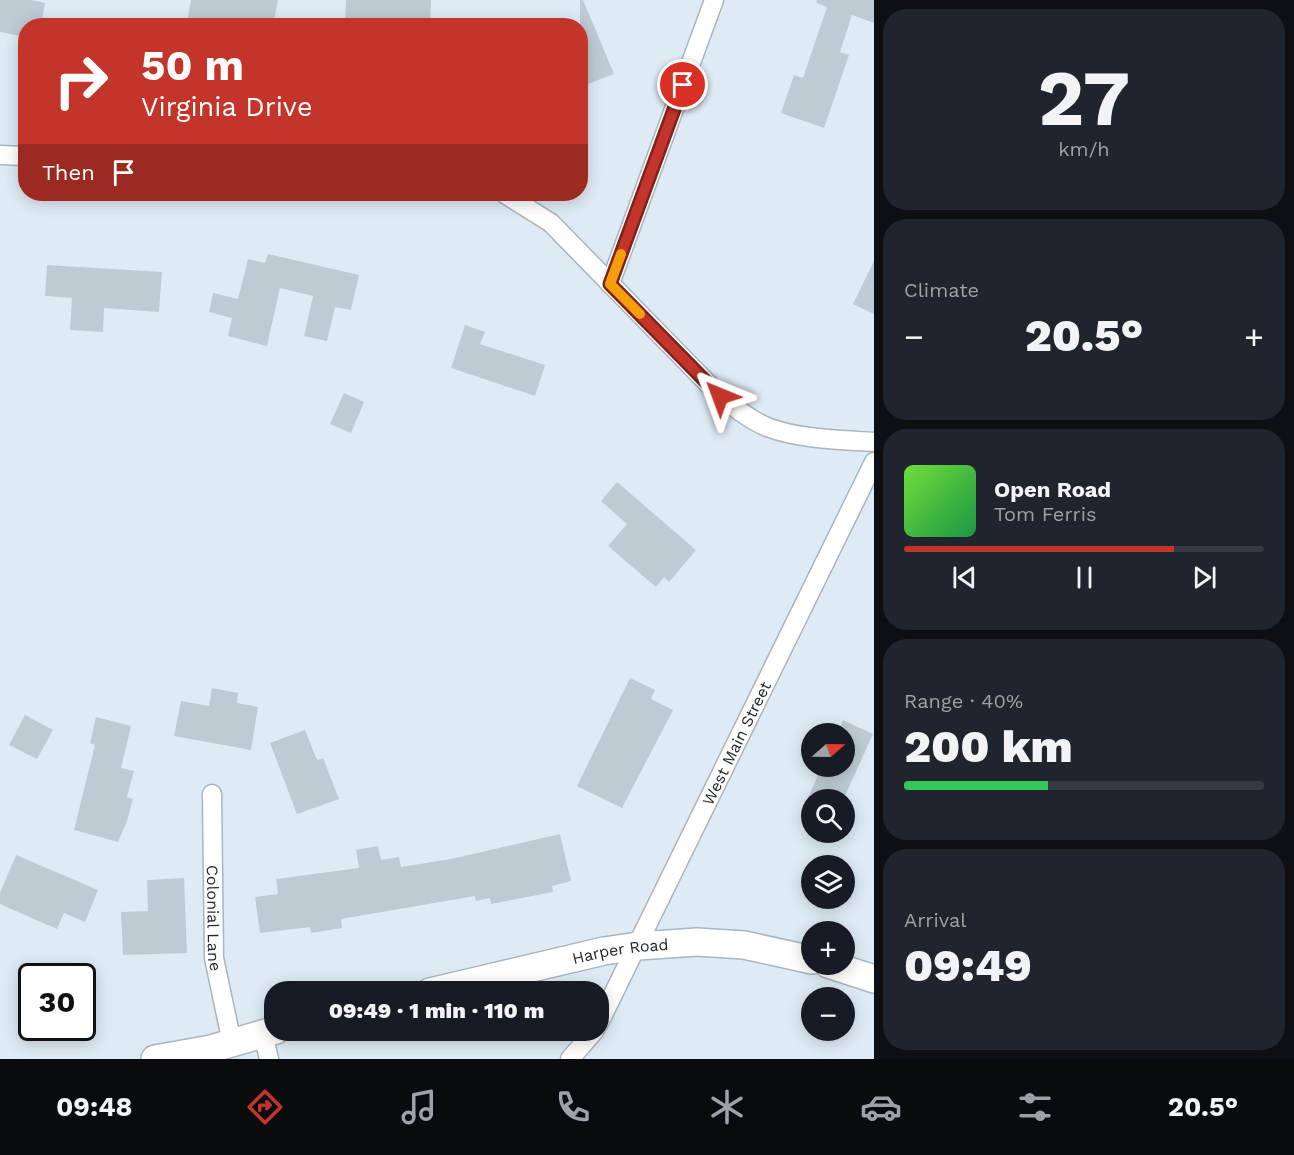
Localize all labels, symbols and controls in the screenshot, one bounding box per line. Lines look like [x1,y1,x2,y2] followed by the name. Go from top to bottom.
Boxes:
[141,41,244,90] text: 50 m
[42,42,120,120] icon: right
[1038,52,1130,144] text: 27
[657,59,708,110] pin
[666,68,699,101] icon: arrive
[141,91,312,123] text: Virginia Drive
[1058,137,1110,161] text: km/h
[107,156,140,189] icon: arrive
[42,160,95,185] text: Then
[904,278,979,302] text: Climate
[1025,309,1143,362] text: 20.5°
[904,317,924,356] text: −
[1244,317,1264,356] text: +
[688,364,752,428] position arrow
[994,477,1111,502] text: Open Road
[994,502,1097,526] text: Tom Ferris
[948,561,981,594] icon: previous
[1068,561,1101,594] icon: pause
[1188,561,1221,594] icon: next
[698,678,775,808] street label: West Main Street
[904,689,1023,713] text: Range · 40%
[904,720,1073,773] text: 200 km
[801,723,855,777] north arrow
[801,723,855,1041] map controls
[801,789,855,843] button: search
[801,855,855,909] button: layers
[203,865,226,973] street label: Colonial Lane
[904,908,966,932] text: Arrival
[801,921,855,975] button: +
[570,934,669,968] street label: Harper Road
[904,939,1032,992] text: 09:49
[18,963,96,1041] speed limit sign: 30
[801,987,855,1041] button: −
[329,998,544,1023] text: 09:49 · 1 min · 110 m
[244,1086,286,1128] icon: directions
[398,1086,440,1128] icon: music
[552,1086,594,1128] icon: phone
[706,1086,748,1128] icon: climate
[860,1086,902,1128] icon: car
[1014,1086,1056,1128] icon: filters
[56,1091,133,1123] text: 09:48
[1168,1091,1238,1123] text: 20.5°

